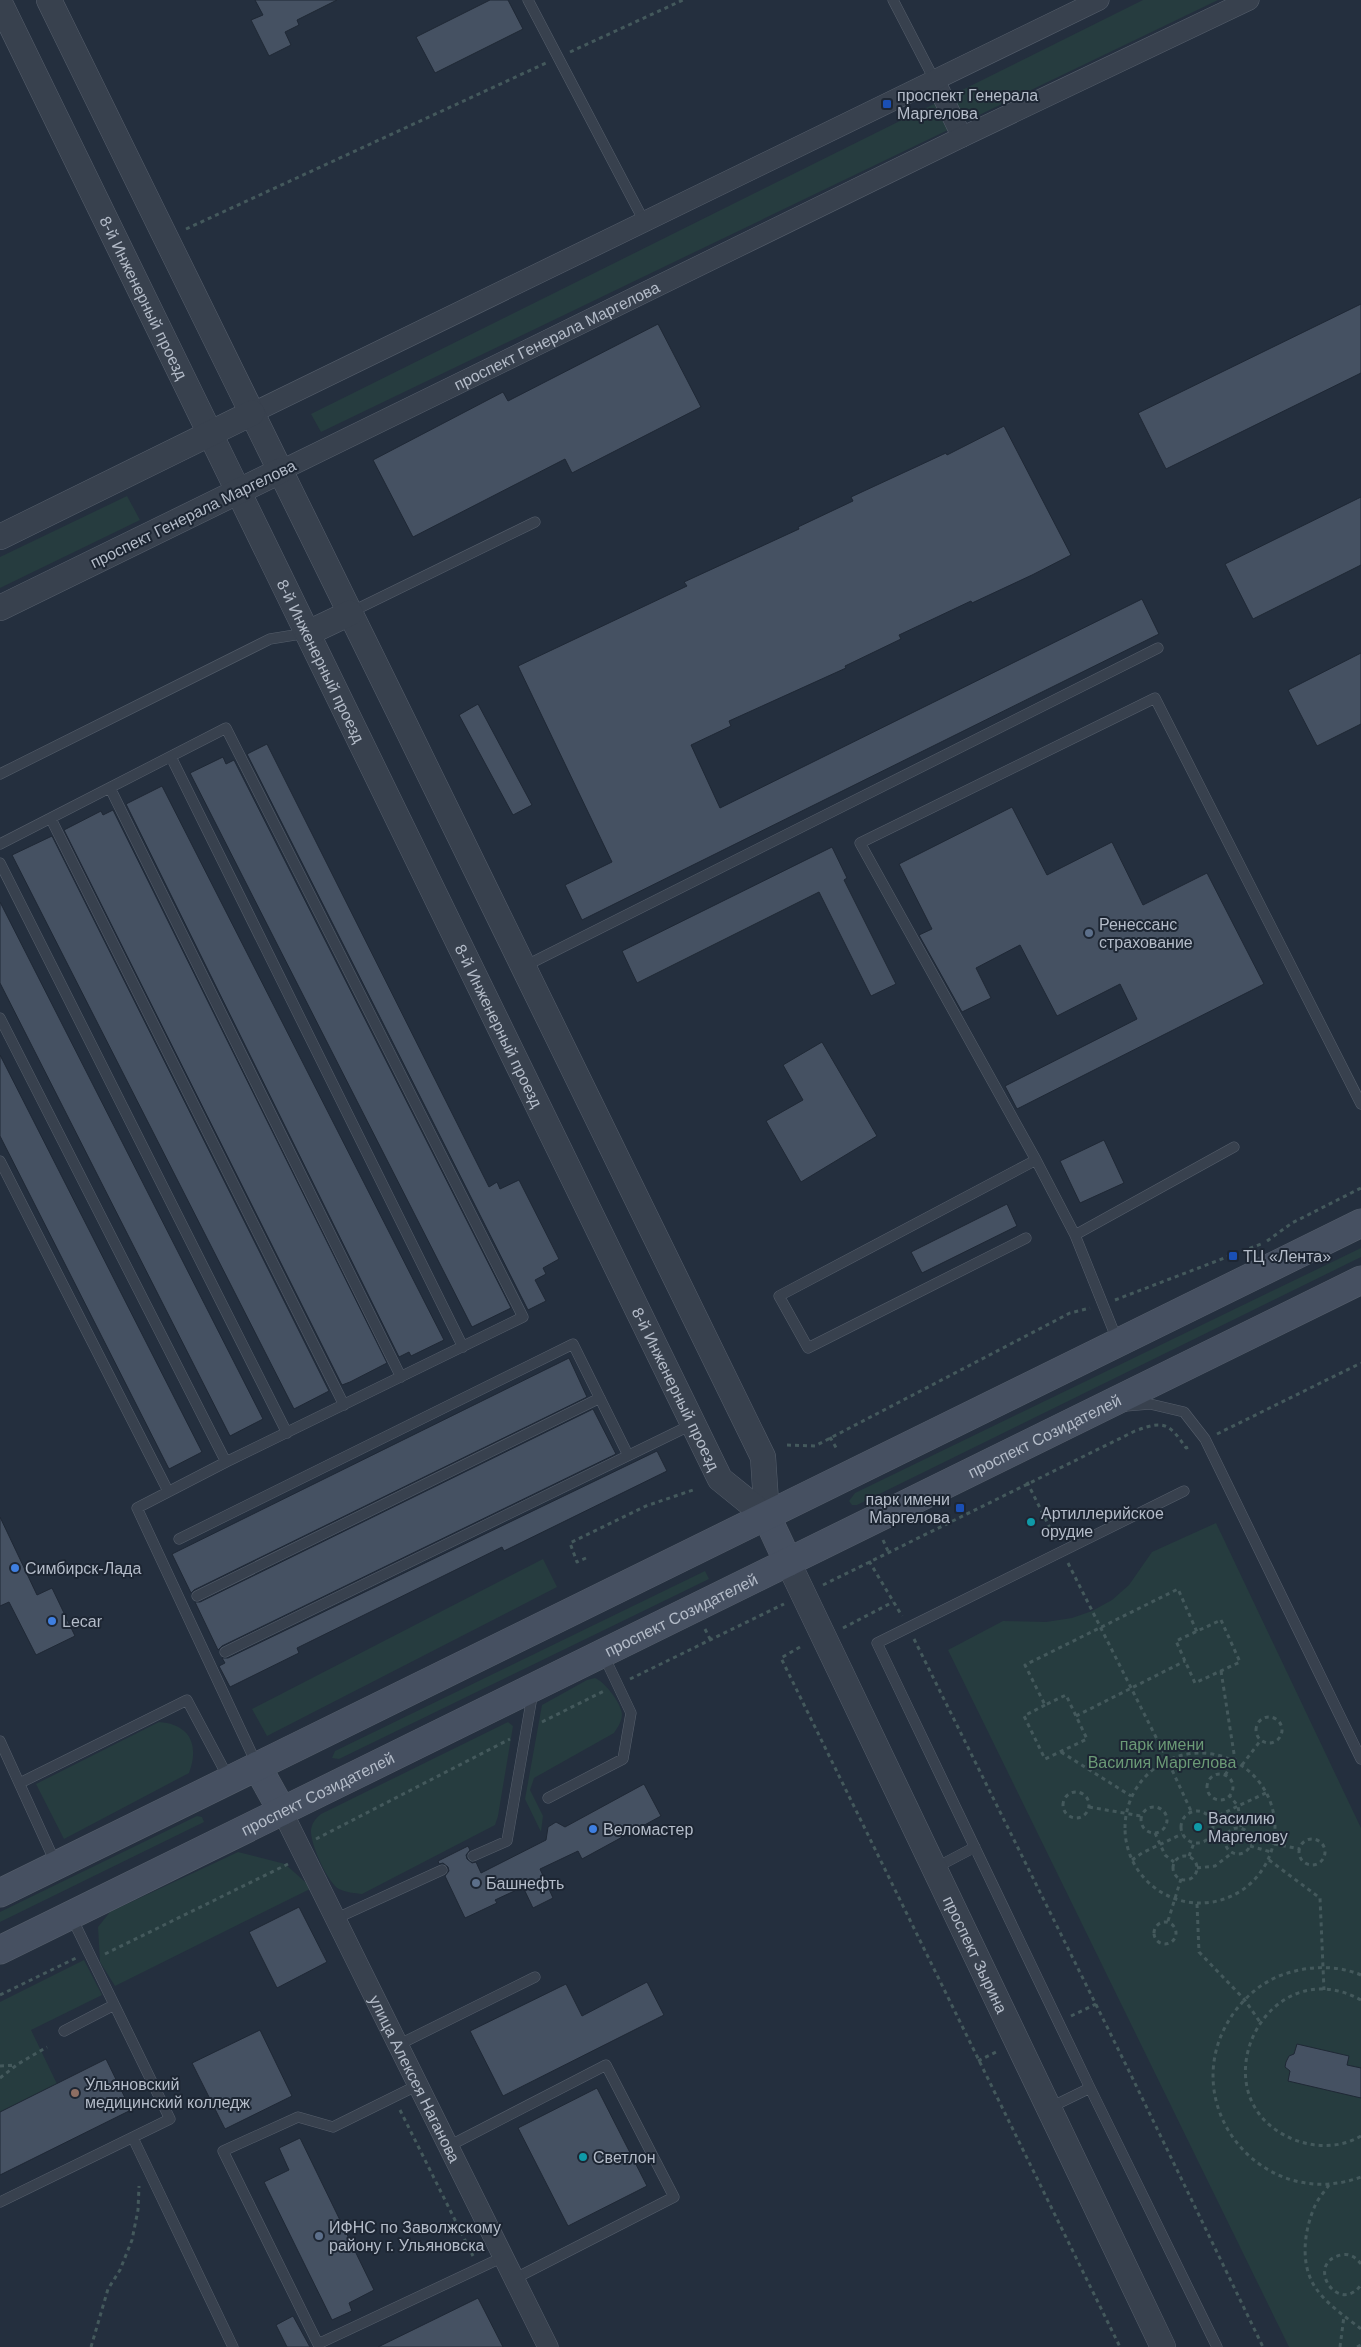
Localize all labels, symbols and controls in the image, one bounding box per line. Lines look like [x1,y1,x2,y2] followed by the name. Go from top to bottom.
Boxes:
[897,87,1038,122] place label: проспект Генерала Маргелова
[881,98,893,110] marker: проспект Генерала Маргелова
[97,213,191,383] street label: 8-й Инженерный проезд
[451,278,662,393] street label: проспект Генерала Маргелова
[87,457,299,571] street label: проспект Генерала Маргелова
[274,577,368,746] street label: 8-й Инженерный проезд
[1099,916,1193,951] place label: Ренессанс страхование
[1083,927,1095,939] marker: Ренессанс страхование
[452,941,546,1111] street label: 8-й Инженерный проезд
[1243,1248,1331,1265] place label: ТЦ «Лента»
[1227,1250,1239,1262] marker: ТЦ «Лента»
[629,1305,723,1474] street label: 8-й Инженерный проезд
[965,1391,1124,1481] street label: проспект Созидателей
[865,1491,950,1526] place label: парк имени Маргелова
[954,1502,966,1514] marker: парк имени Маргелова
[1041,1505,1164,1540] place label: Артиллерийское орудие
[1025,1516,1037,1528] marker: Артиллерийское орудие
[25,1560,141,1577] place label: Симбирск-Лада
[9,1562,21,1574] marker: Симбирск-Лада
[602,1570,760,1660] street label: проспект Созидателей
[62,1613,103,1630] place label: Lecar
[46,1615,58,1627] marker: Lecar
[1088,1736,1236,1771] park label: парк имени Василия Маргелова
[238,1749,397,1838] street label: проспект Созидателей
[1208,1810,1288,1845] place label: Василию Маргелову
[603,1821,693,1838] place label: Веломастер
[1192,1821,1204,1833] marker: Василию Маргелову
[587,1823,599,1835] marker: Веломастер
[486,1875,564,1892] place label: Башнефть
[470,1877,482,1889] marker: Башнефть
[940,1893,1011,2016] street label: проспект Зырина
[366,1992,464,2165] street label: улица Алексея Наганова
[85,2076,250,2111] place label: Ульяновский медицинский колледж
[69,2087,81,2099] marker: Ульяновский медицинский колледж
[593,2149,655,2166] place label: Светлон
[577,2151,589,2163] marker: Светлон
[329,2219,501,2254] place label: ИФНС по Заволжскому району г. Ульяновска
[313,2230,325,2242] marker: ИФНС по Заволжскому району г. Ульяновска

